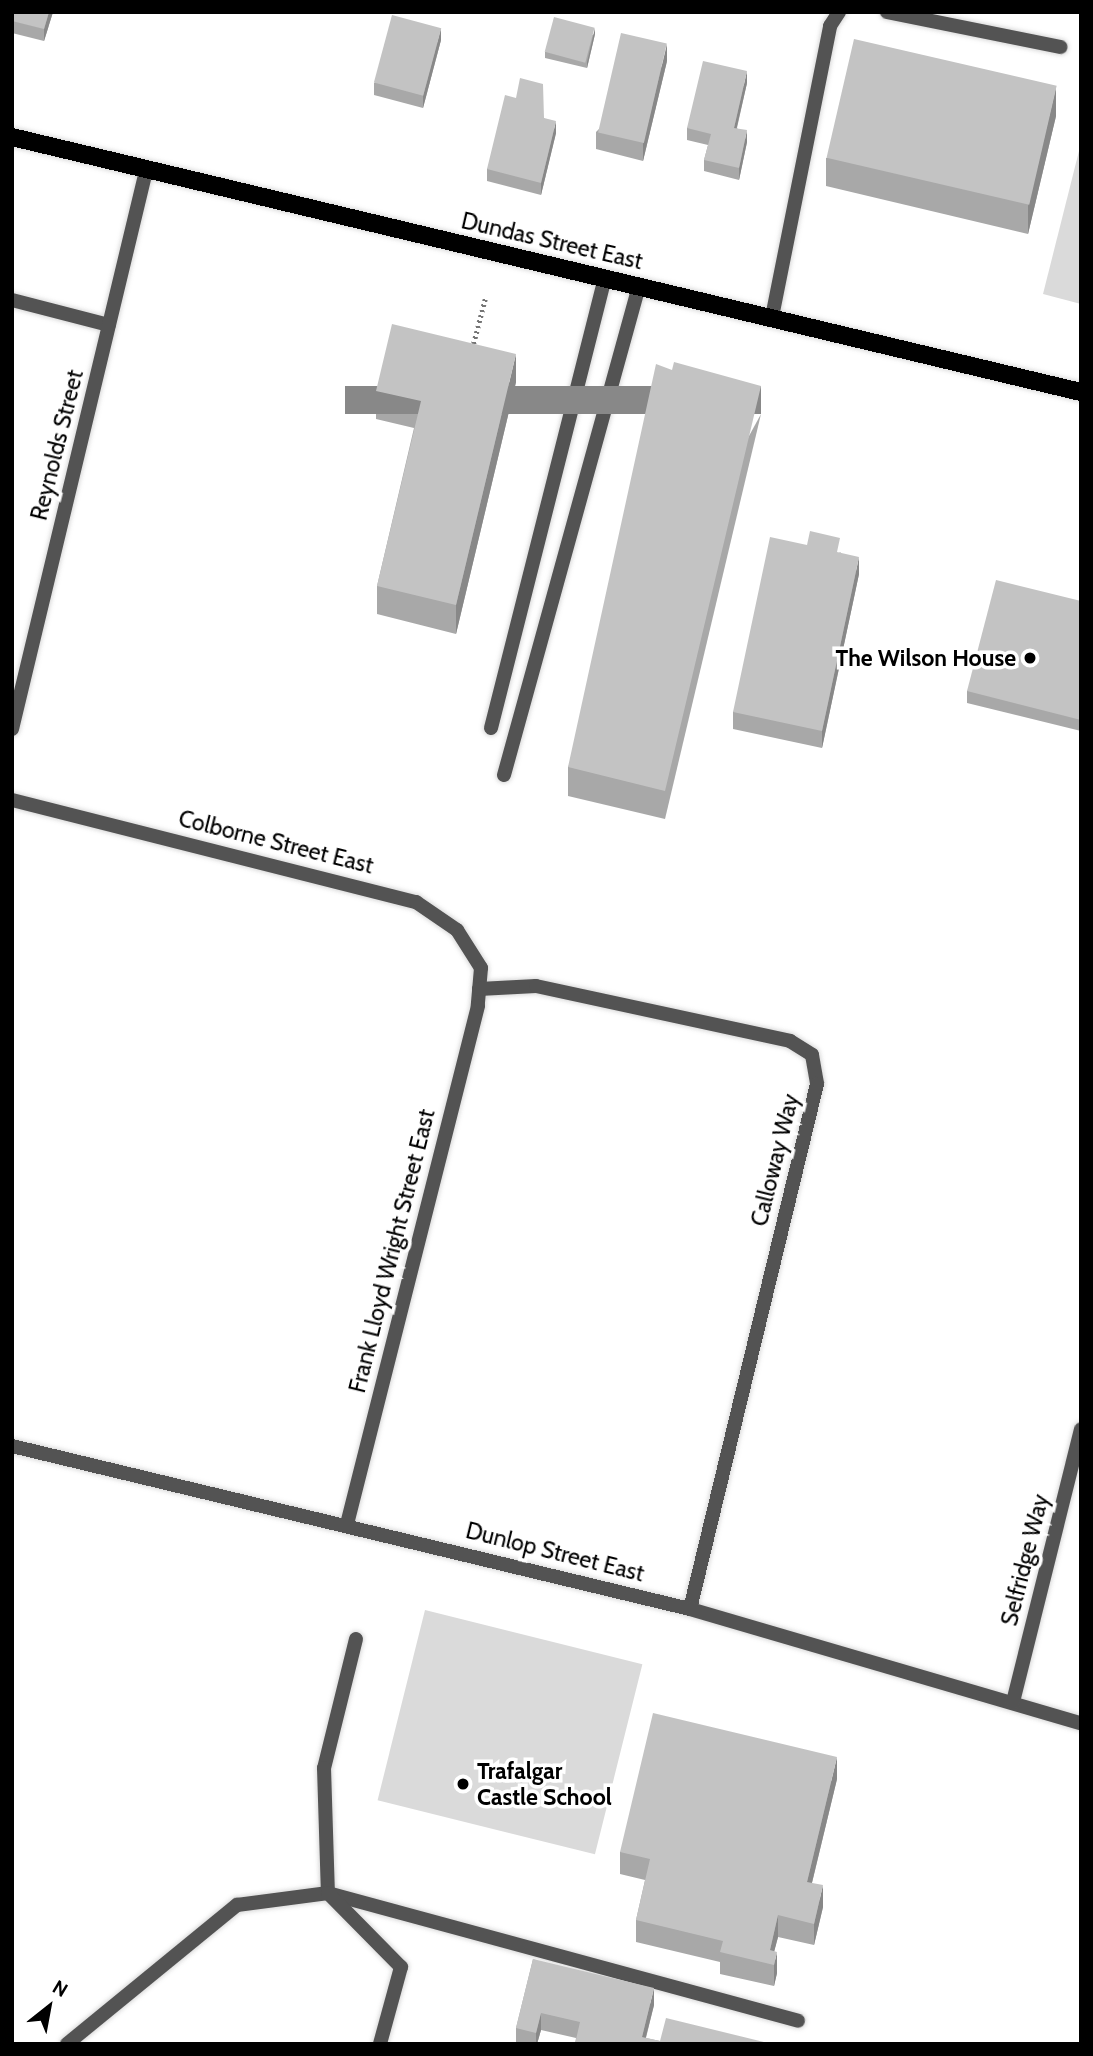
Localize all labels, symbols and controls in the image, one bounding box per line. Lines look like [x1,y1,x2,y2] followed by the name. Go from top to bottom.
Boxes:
[459,207,645,275] street label: Dundas Street East
[25,367,89,523] street label: Reynolds Street
[836,644,1016,672] place label: The Wilson House
[1022,650,1038,666] marker: The Wilson House
[176,804,376,880] street label: Colborne Street East
[745,1091,805,1229] street label: Calloway Way
[343,1106,441,1396] street label: Frank Lloyd Wright Street East
[995,1491,1055,1629] street label: Selfridge Way
[463,1517,647,1587] street label: Dunlop Street East
[477,1757,612,1811] place label: Trafalgar Castle School
[455,1776,471,1792] marker: Trafalgar Castle School
[14,1972,84,2042] north arrow
[48,1975,72,2002] text: N

